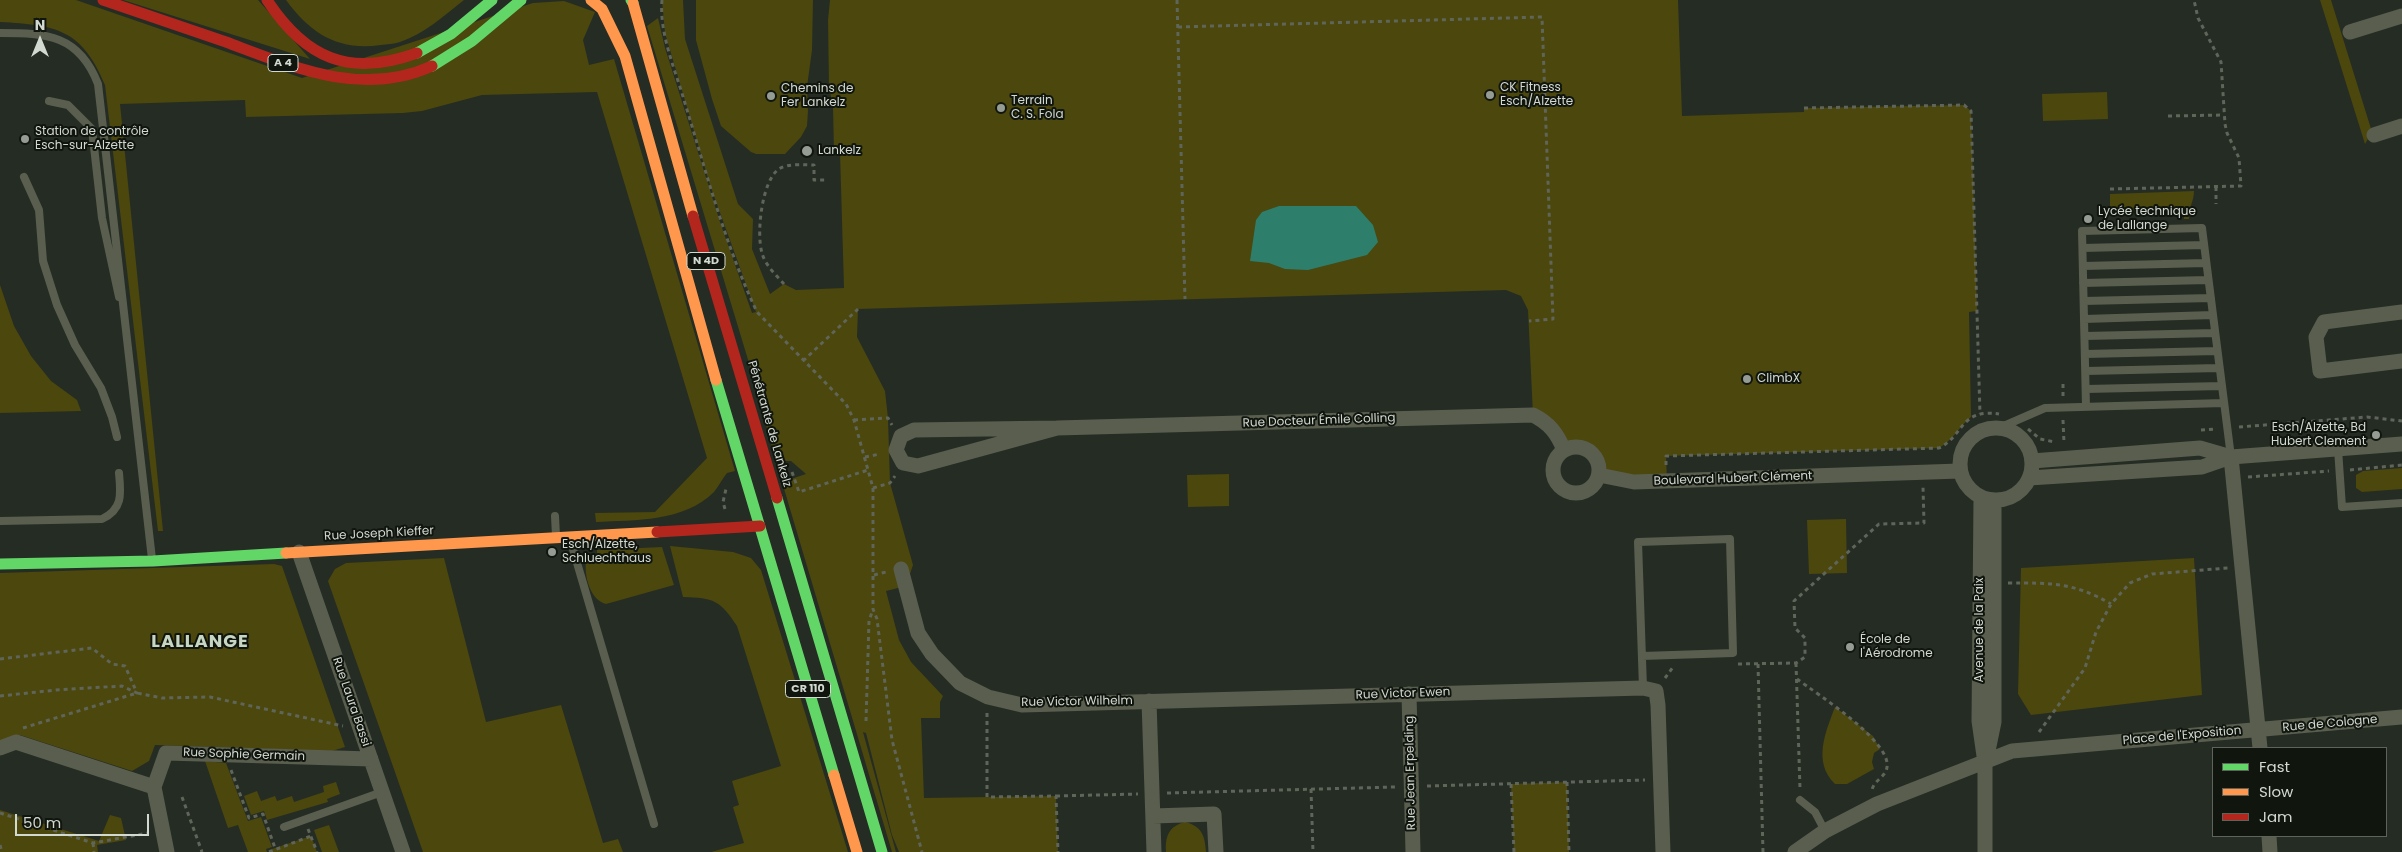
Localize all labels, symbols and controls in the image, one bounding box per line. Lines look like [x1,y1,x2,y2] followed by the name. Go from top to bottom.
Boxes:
[15,15,65,65] north arrow
[35,15,45,35] text: N
[268,54,298,72] road number: A 4
[1500,81,1573,109] place label: CK Fitness Esch/Alzette
[781,82,853,110] place label: Chemins de Fer Lankelz
[1484,89,1496,101] marker: CK Fitness Esch/Alzette
[765,90,777,102] marker: Chemins de Fer Lankelz
[1011,94,1064,122] place label: Terrain C. S. Fola
[995,102,1007,114] marker: Terrain C. S. Fola
[35,125,149,153] place label: Station de contrôle Esch-sur-Alzette
[19,133,31,145] marker: Station de contrôle Esch-sur-Alzette
[800,144,814,158] marker: Lankelz
[818,144,861,158] place label: Lankelz
[2098,205,2196,233] place label: Lycée technique de Lallange
[2082,213,2094,225] marker: Lycée technique de Lallange
[687,252,725,270] road number: N 4D
[744,359,794,489] street label: Pénétrante de Lankelz
[1757,372,1800,386] place label: ClimbX
[1741,373,1753,385] marker: ClimbX
[1242,411,1396,431] street label: Rue Docteur Émile Colling
[2271,421,2366,449] place label: Esch/Alzette, Bd Hubert Clement
[2370,429,2382,441] marker: Esch/Alzette, Bd Hubert Clement
[1653,469,1813,489] street label: Boulevard Hubert Clément
[324,524,434,544] street label: Rue Joseph Kieffer
[562,538,651,566] place label: Esch/Alzette, Schluechthaus
[546,546,558,558] marker: Esch/Alzette, Schluechthaus
[1973,577,1987,683] street label: Avenue de la Paix
[150,631,250,653] district label: LALLANGE
[1860,633,1933,661] place label: École de l'Aérodrome
[1844,641,1856,653] marker: École de l'Aérodrome
[329,656,373,748] street label: Rue Laura Bassi
[786,681,830,698] road number: CR 110
[1355,685,1451,703] street label: Rue Victor Ewen
[1021,694,1133,710] street label: Rue Victor Wilhelm
[2282,713,2378,735] street label: Rue de Cologne
[1403,716,1419,830] street label: Rue Jean Erpelding
[2122,724,2242,748] street label: Place de l'Exposition
[183,746,305,764] street label: Rue Sophie Germain
[2212,747,2387,837] legend
[2259,756,2290,777] text: Fast
[2259,781,2293,802] text: Slow
[18,804,151,836] scale bar
[2259,806,2293,827] text: Jam
[23,812,61,833] text: 50 m

